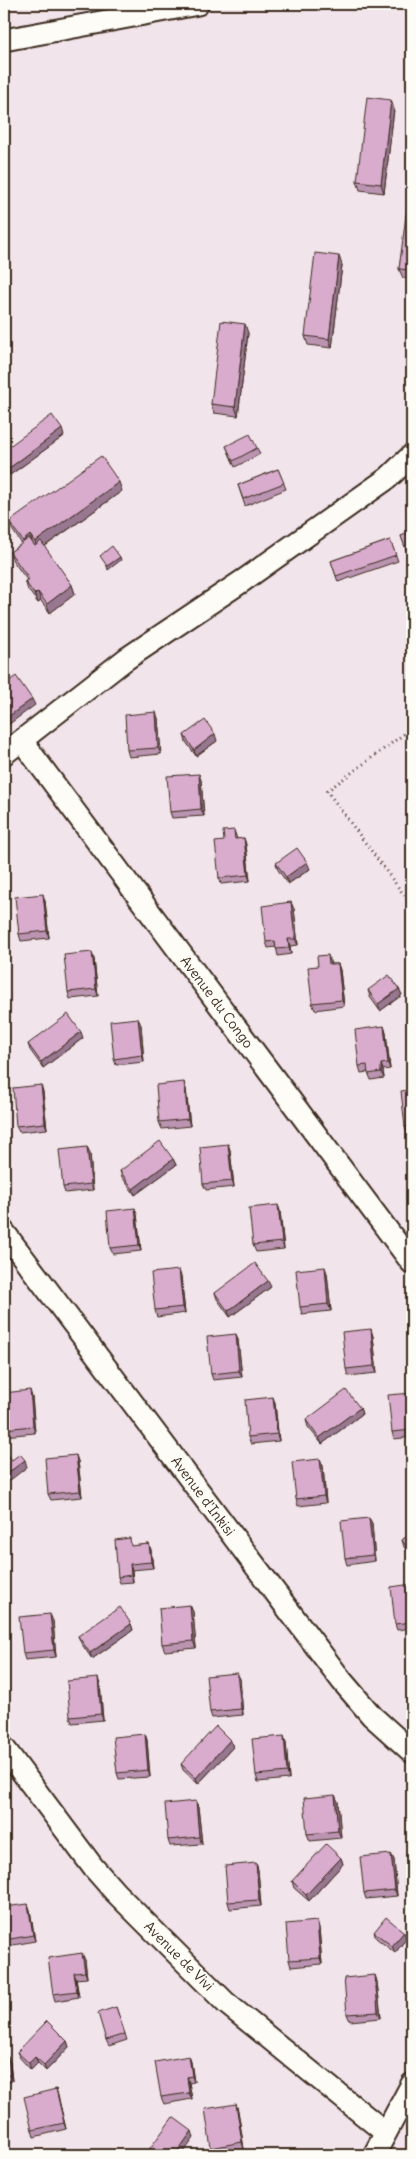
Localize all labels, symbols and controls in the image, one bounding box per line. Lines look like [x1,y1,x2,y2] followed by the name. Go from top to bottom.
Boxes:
[176,952,258,1052] street label: Avenue du Congo
[167,1453,239,1539] street label: Avenue d'Inkisi
[140,1917,218,1995] street label: Avenue de Vivi

